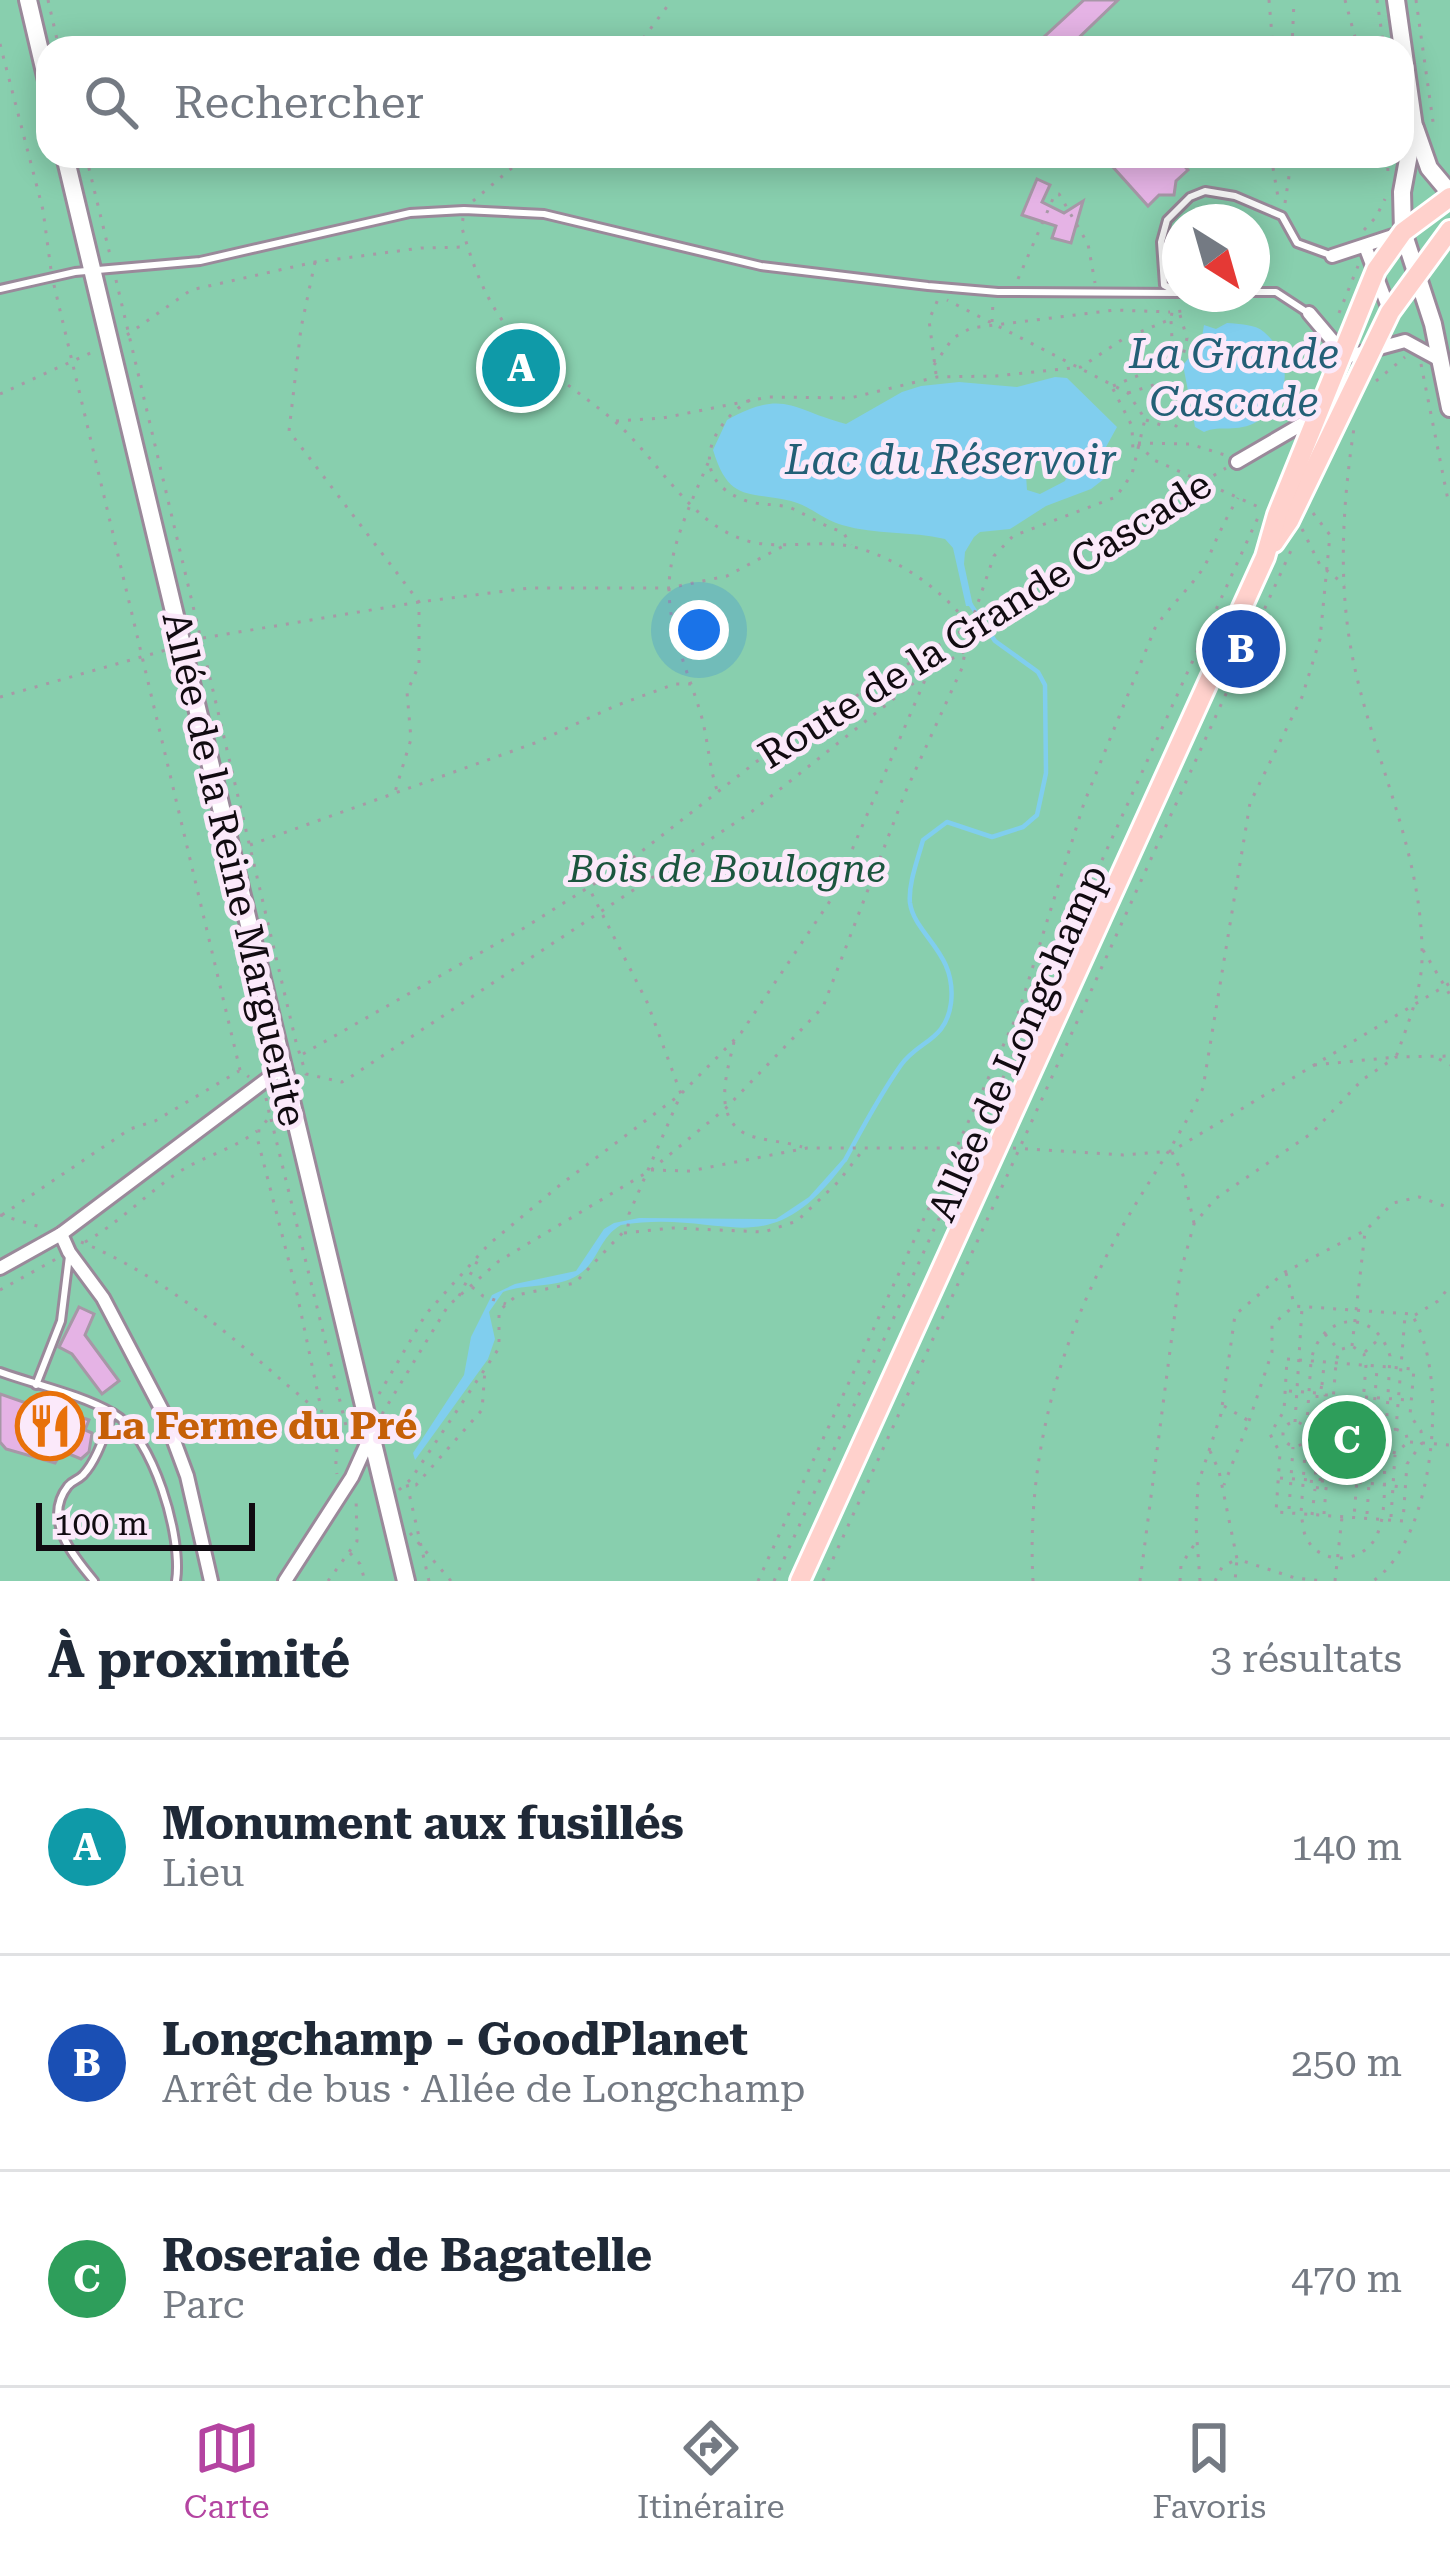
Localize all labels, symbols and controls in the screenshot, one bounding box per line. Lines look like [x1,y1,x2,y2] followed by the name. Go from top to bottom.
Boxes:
[36,36,1414,168] search box
[78,69,144,135] icon: search
[174,76,424,129] text: Rechercher
[1162,204,1270,312] north arrow
[482,323,560,413] pin: A
[1128,329,1339,426] water label: La Grande Cascade
[784,435,1117,484] water label: Lac du Réservoir
[750,461,1220,779] street label: Route de la Grande Cascade
[669,600,729,660] your location
[1202,604,1280,694] pin: B
[152,607,316,1131] street label: Allée de la Reine Marguerite
[567,846,886,892] park label: Bois de Boulogne
[919,858,1117,1228] street label: Allée de Longchamp
[15,1391,85,1461] restaurant icon: La Ferme du Pré
[1308,1395,1386,1485] pin: C
[97,1403,417,1449] place label: La Ferme du Pré
[36,1497,255,1550] scale bar
[54,1504,148,1543] text: 100 m
[48,1630,350,1689] text: À proximité
[1210,1636,1402,1682] text: 3 résultats
[162,1797,684,1850] text: Monument aux fusillés
[73,1824,101,1870] text: A
[1291,1824,1402,1870] text: 140 m
[162,1850,244,1896] text: Lieu
[162,2013,748,2066] text: Longchamp - GoodPlanet
[73,2040,101,2086] text: B
[1291,2040,1402,2086] text: 250 m
[162,2066,806,2112] text: Arrêt de bus · Allée de Longchamp
[162,2229,652,2282] text: Roseraie de Bagatelle
[73,2256,101,2302] text: C
[1291,2256,1402,2302] text: 470 m
[162,2282,245,2328] text: Parc
[184,2415,270,2526] tab: Carte
[637,2415,785,2526] tab: Itinéraire
[1152,2415,1266,2526] tab: Favoris

